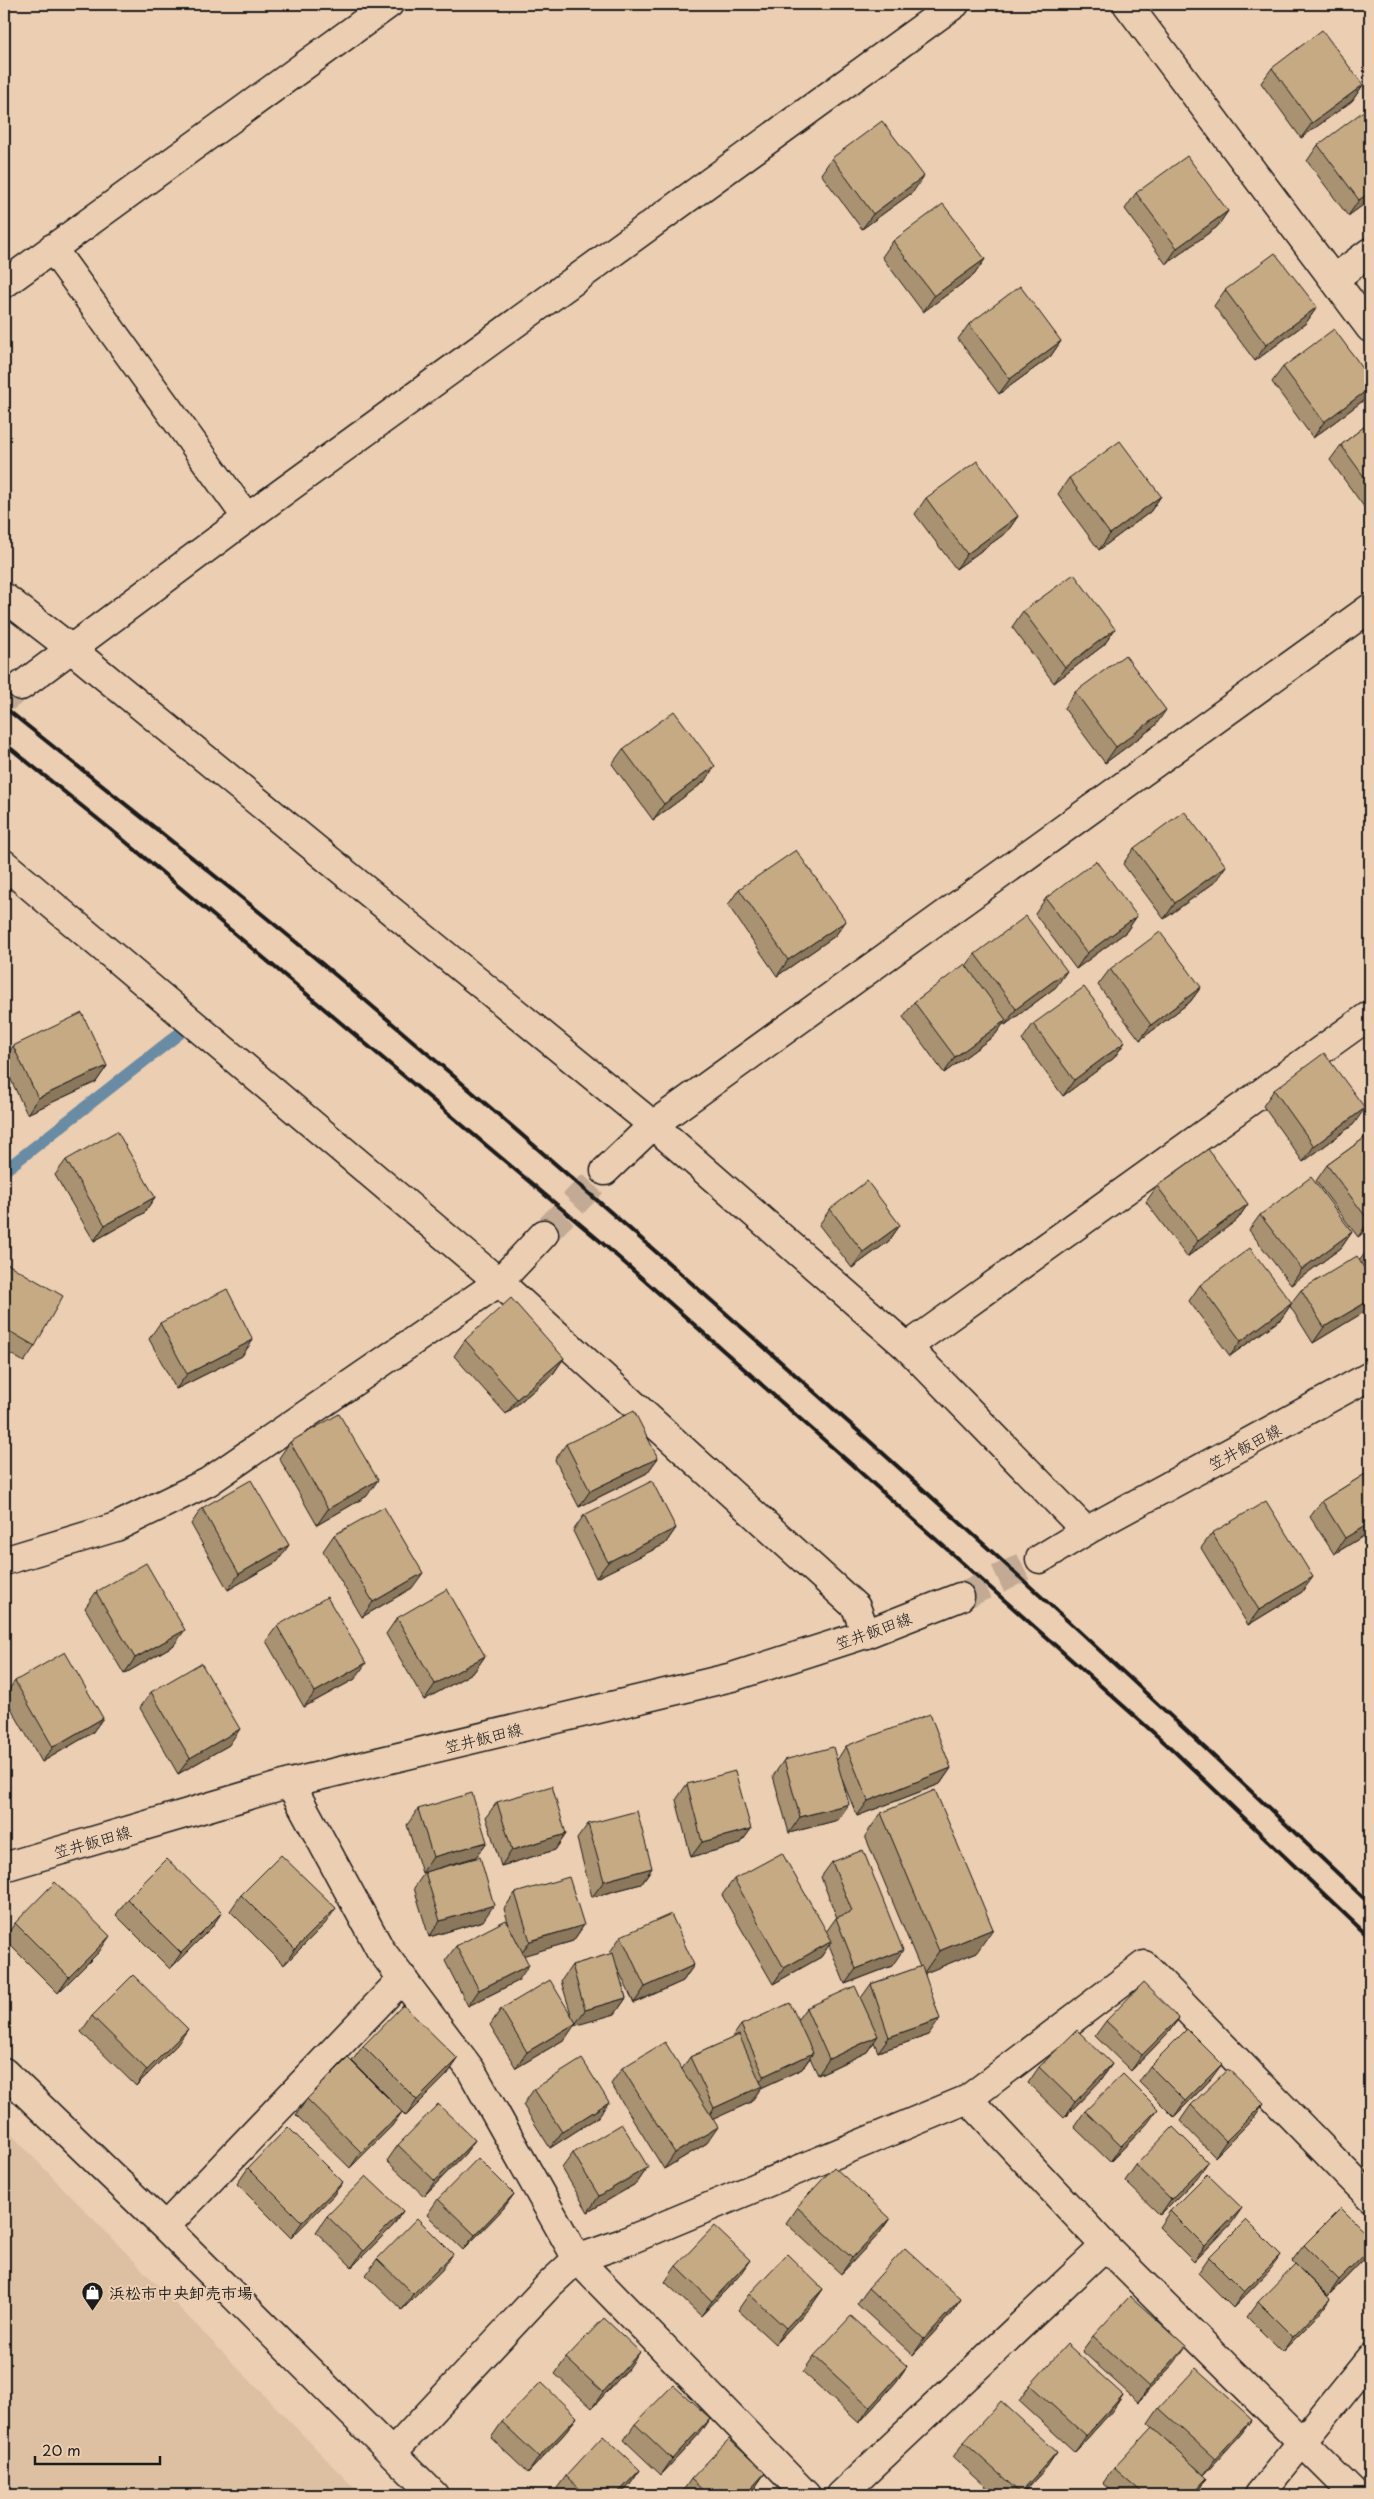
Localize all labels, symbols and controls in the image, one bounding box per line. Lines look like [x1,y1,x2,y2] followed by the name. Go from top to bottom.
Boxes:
[1203,1417,1285,1475] street label: 笠井飯田線
[831,1605,915,1655] street label: 笠井飯田線
[441,1716,525,1758] street label: 笠井飯田線
[50,1818,134,1864] street label: 笠井飯田線
[81,2280,105,2311] shop icon: 浜松市中央卸売市場
[109,2280,253,2304] place label: 浜松市中央卸売市場
[35,2434,160,2466] scale bar
[42,2438,81,2461] text: 20 m

